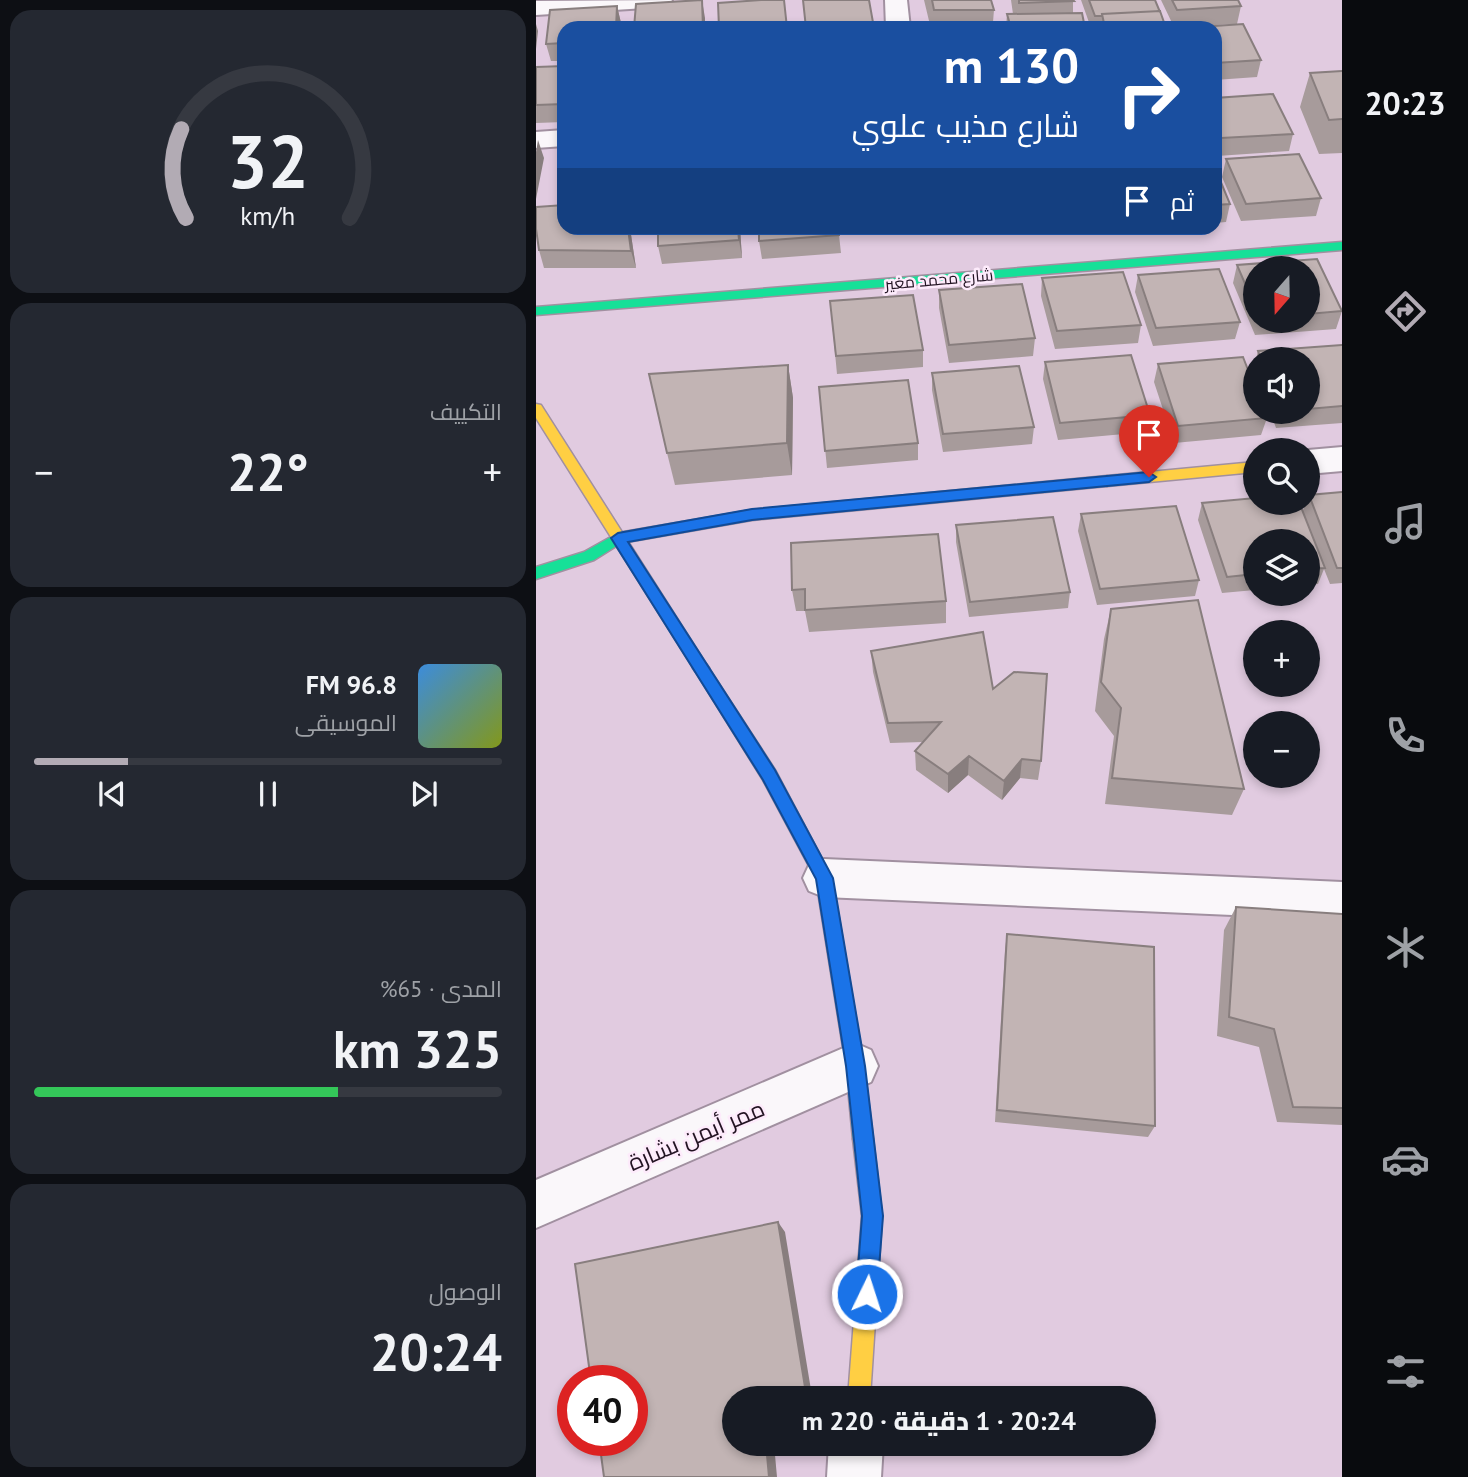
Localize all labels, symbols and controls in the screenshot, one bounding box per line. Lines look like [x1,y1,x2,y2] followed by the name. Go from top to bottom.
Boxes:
[944,33,1079,97] text: 130 m
[1103,49,1194,140] icon: right
[1364,82,1446,124] text: 20:23
[852,104,1079,146] text: شارع مذيب علوي
[227,114,309,208] text: 32
[1118,182,1156,220] icon: arrive
[1170,185,1194,218] text: ثم
[241,200,295,232] text: km/h
[1243,256,1320,332] north arrow
[1243,256,1320,788] map controls
[883,264,994,296] street label: شارع محمد مغير
[1381,287,1430,336] icon: directions
[1243,347,1320,424] button: sound
[430,397,502,426] text: التكييف
[1119,405,1179,477] pin
[1130,416,1168,454] icon: arrive
[227,438,309,505] text: 22°
[1243,438,1320,515] button: search
[34,447,53,496] text: −
[483,447,502,496] text: +
[1381,499,1430,548] icon: music
[1243,529,1320,606] button: layers
[1243,620,1320,697] button: +
[306,668,397,701] text: 96.8 FM
[295,708,397,737] text: الموسيقى
[1243,711,1320,788] button: −
[1381,711,1430,760] icon: phone
[93,775,131,813] icon: previous
[249,775,287,813] icon: pause
[405,775,443,813] icon: next
[1381,923,1430,972] icon: climate
[380,974,502,1003] text: المدى · 65%
[333,1015,502,1082] text: 325 km
[623,1093,769,1177] street label: ممر أيمن بشارة
[1381,1135,1430,1184] icon: car
[830,1257,904,1331] position arrow
[429,1277,502,1306] text: الوصول
[370,1318,502,1385] text: 20:24
[1381,1347,1430,1396] icon: filters
[557,1365,648,1456] speed limit sign: 40
[802,1404,1076,1437] text: 20:24 · 1 دقيقة · 220 m

